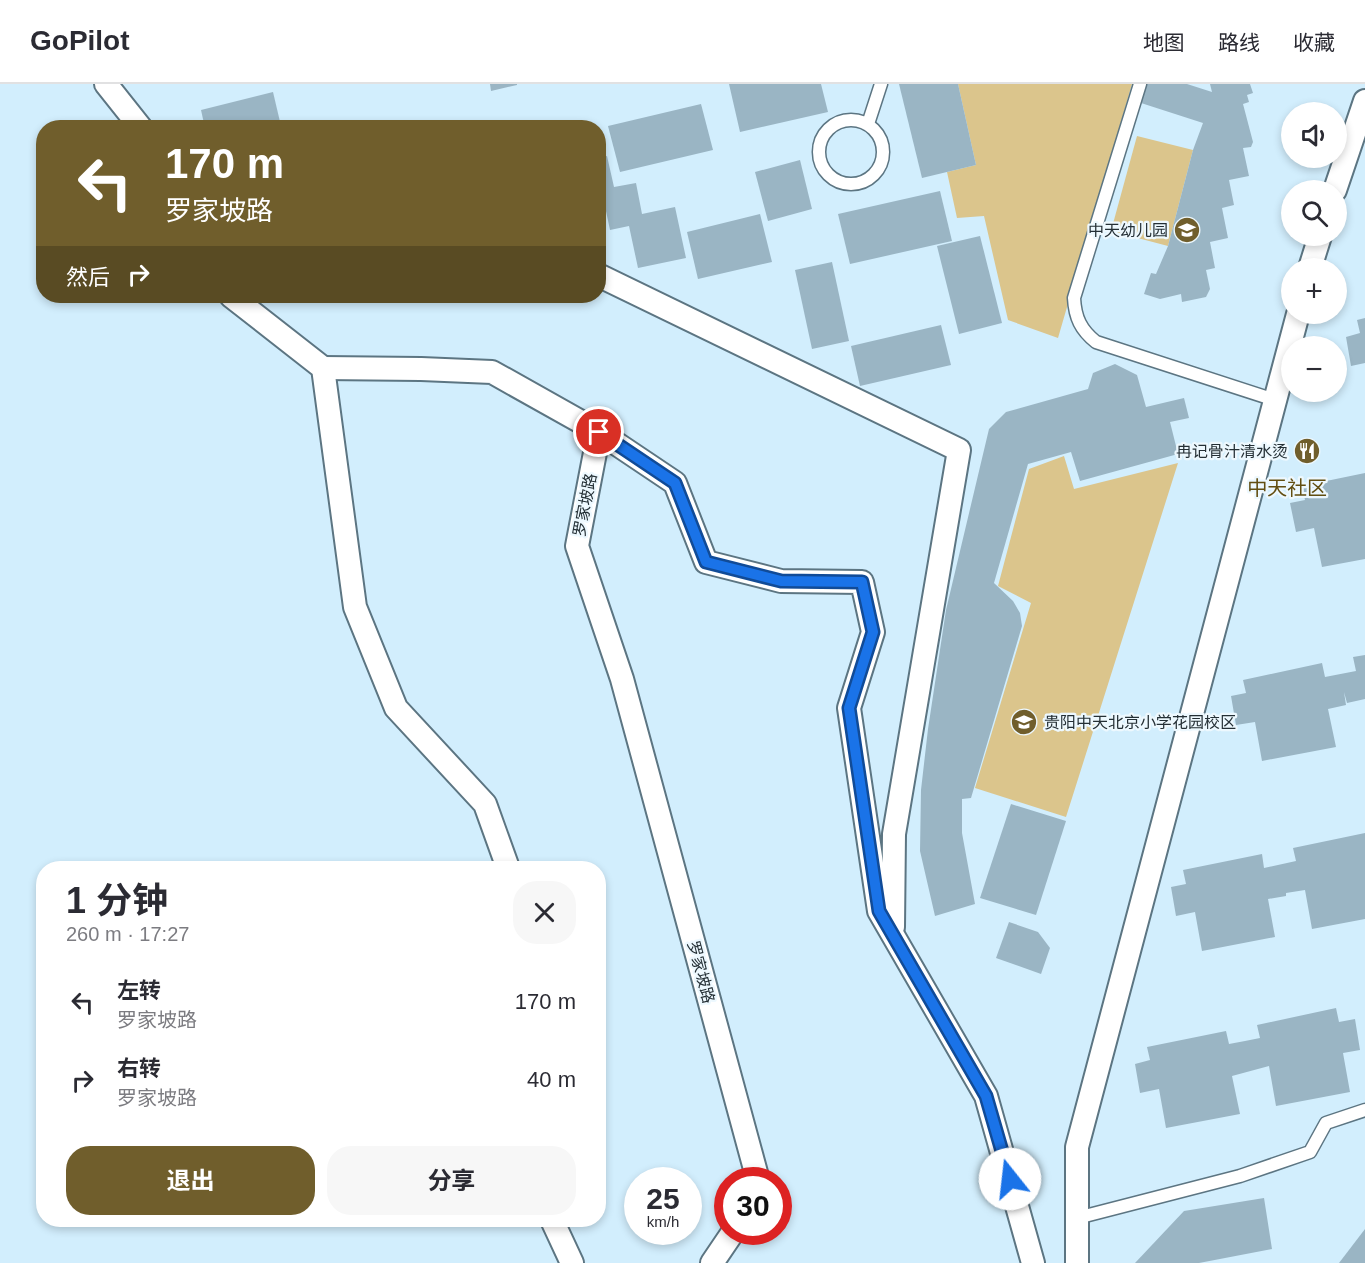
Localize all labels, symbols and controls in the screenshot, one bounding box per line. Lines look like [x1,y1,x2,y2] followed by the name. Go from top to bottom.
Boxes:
[30,25,130,56] text: GoPilot
[1143,31,1185,54] text: 地图
[1218,31,1260,54] text: 路线
[1293,31,1335,54] text: 收藏
[1281,102,1347,402] map controls
[1281,102,1347,168] button: sound
[165,140,284,187] text: 170 m
[66,144,144,222] icon: left
[1281,180,1347,246] button: search
[165,196,273,226] text: 罗家坡路
[1172,215,1202,245] school or university icon: 中天幼儿园
[1088,222,1168,239] place label: 中天幼儿园
[122,258,155,291] icon: right
[1281,258,1347,324] button: +
[66,265,110,290] text: 然后
[1281,336,1347,402] button: −
[573,406,624,457] pin
[582,415,615,448] icon: arrive
[1292,436,1322,466] restaurant icon: 冉记骨汁清水烫
[1176,443,1288,460] place label: 冉记骨汁清水烫
[571,472,599,538] street label: 罗家坡路
[1247,477,1327,499] district label: 中天社区
[1009,707,1039,737] school or university icon: 贵阳中天北京小学花园校区
[1044,714,1236,731] place label: 贵阳中天北京小学花园校区
[66,880,168,921] text: 1 分钟
[513,881,576,944] button: close
[66,923,189,945] text: 260 m · 17:27
[685,939,717,1005] street label: 罗家坡路
[117,978,161,1003] text: 左转
[66,986,99,1019] icon: left
[515,989,576,1014] text: 170 m
[117,1009,197,1031] text: 罗家坡路
[117,1056,161,1081] text: 右转
[66,1064,99,1097] icon: right
[527,1067,576,1092] text: 40 m
[117,1087,197,1109] text: 罗家坡路
[66,1146,315,1215] button: 退出
[327,1146,576,1215] button: 分享
[978,1147,1042,1211] position arrow
[714,1167,792,1245] speed limit sign: 30
[646,1182,680,1215] text: 25
[647,1213,679,1230] text: km/h

